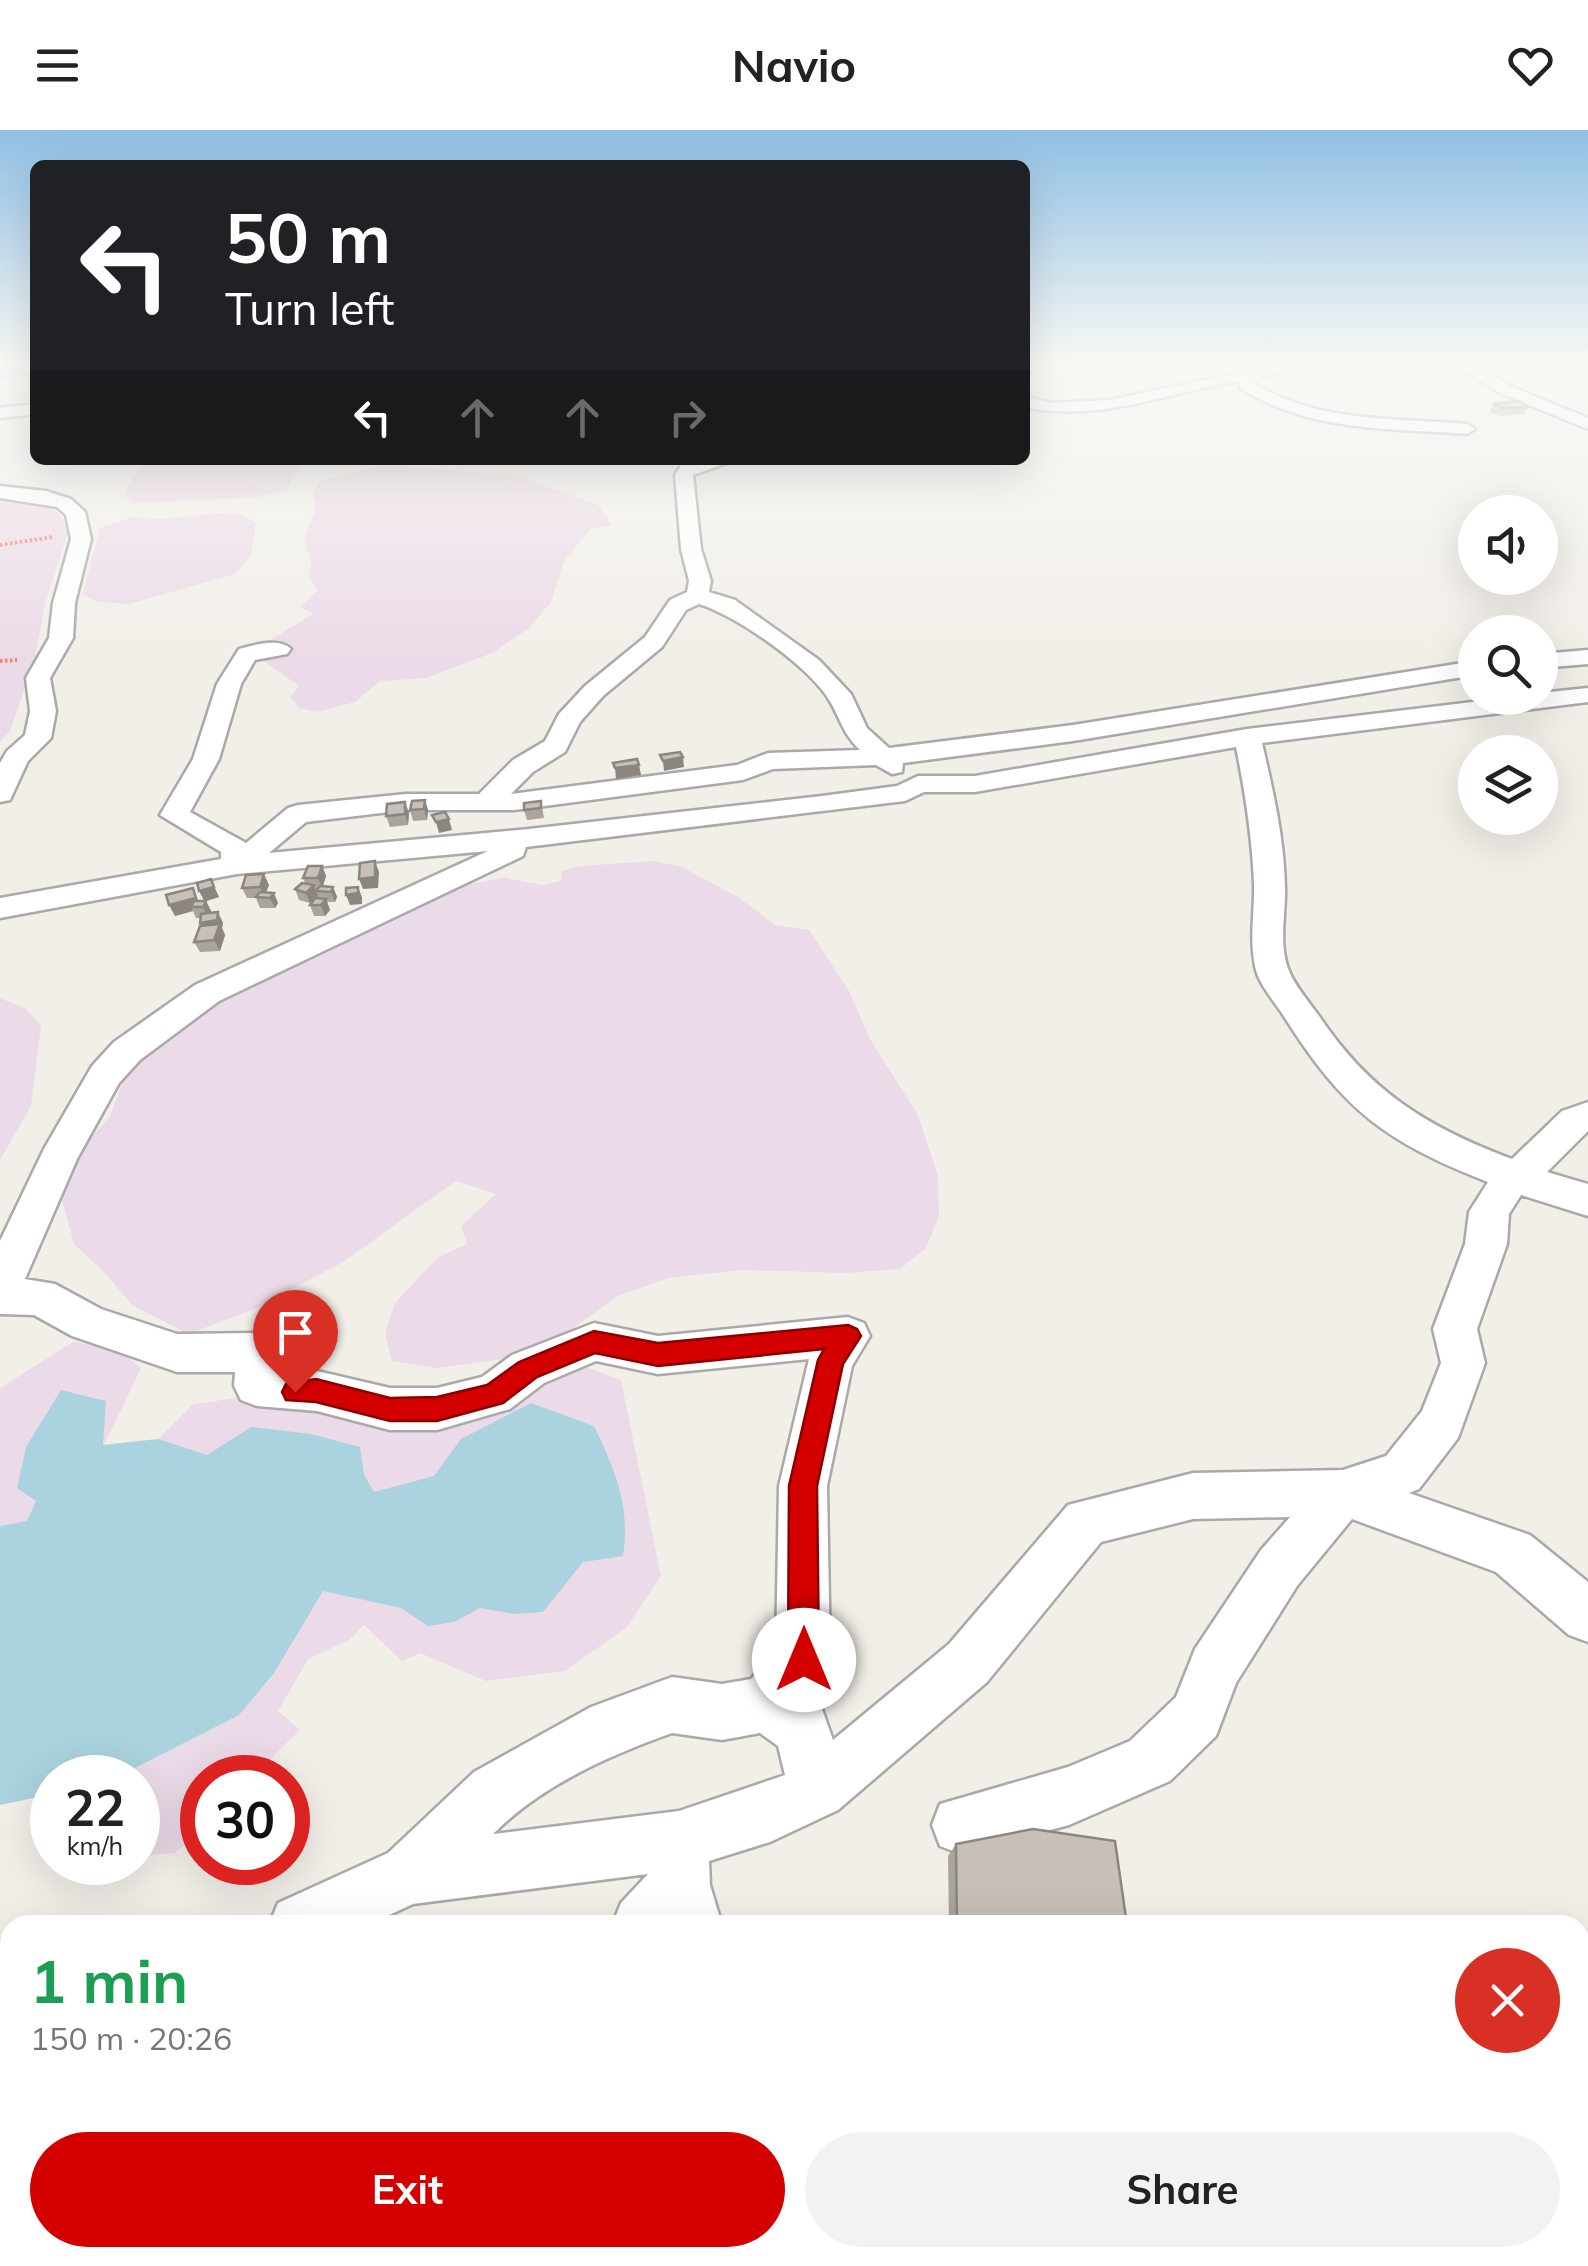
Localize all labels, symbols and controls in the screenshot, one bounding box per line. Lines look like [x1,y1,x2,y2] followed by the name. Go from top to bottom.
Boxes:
[732,37,856,93] text: Navio
[30,38,85,93] icon: menu
[1503,38,1558,93] icon: heart
[225,193,391,281] text: 50 m
[60,200,190,330] icon: left
[225,280,394,336] text: Turn left
[345,390,400,445] icon: left
[450,390,505,445] icon: ahead
[555,390,610,445] icon: ahead
[660,390,715,445] icon: right
[1458,495,1558,835] map controls
[1458,495,1558,595] button: sound
[1458,615,1558,715] button: search
[1458,735,1558,835] button: layers
[253,1290,338,1393] pin
[268,1305,323,1360] icon: arrive
[752,1608,856,1712] position arrow
[180,1755,310,1885] speed limit sign: 30
[65,1776,125,1839] text: 22
[67,1830,123,1861] text: km/h
[30,1943,188,2018] text: 1 min
[1455,1948,1560,2053] button: close
[30,2018,232,2058] text: 150 m · 20:26
[30,2132,785,2247] button: Exit
[805,2132,1560,2247] button: Share

